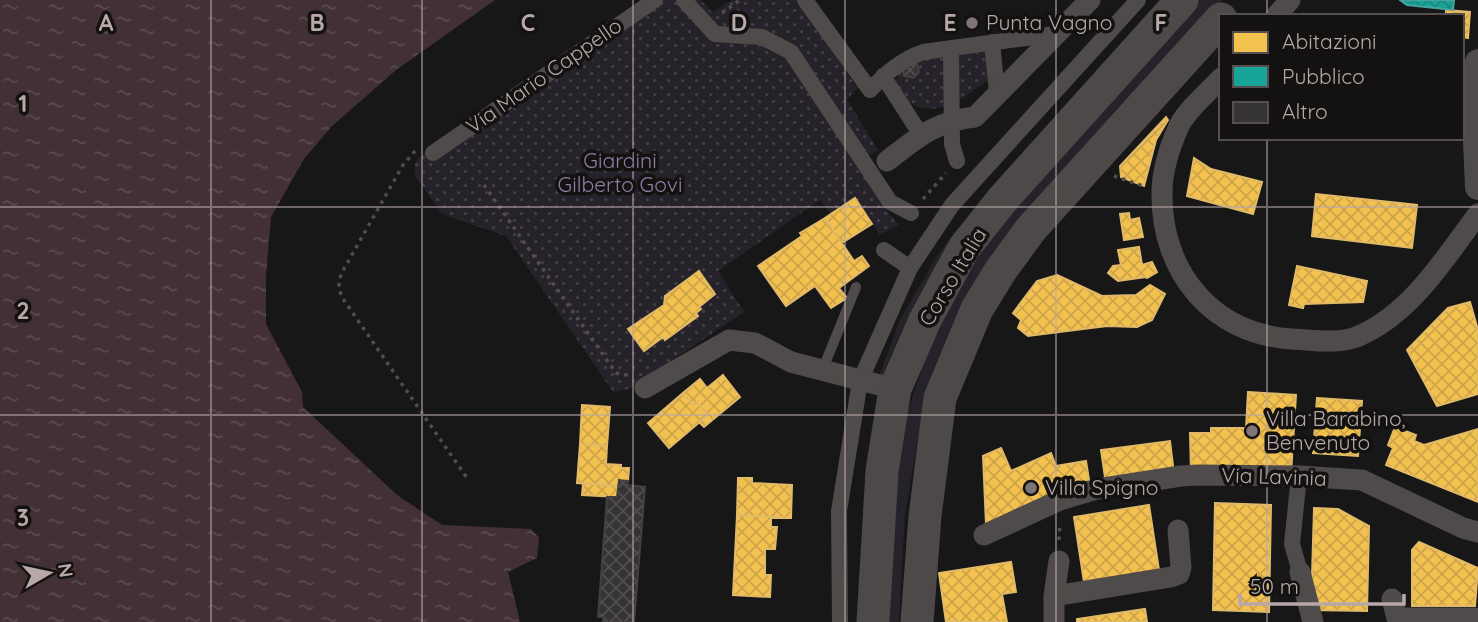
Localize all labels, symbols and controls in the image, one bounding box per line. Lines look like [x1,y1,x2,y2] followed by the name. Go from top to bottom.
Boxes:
[99,8,114,37] text: A
[309,8,325,37] text: B
[731,8,747,37] text: D
[943,8,957,37] text: E
[1155,8,1167,37] text: F
[986,9,1112,35] place label: Punta Vagno
[461,13,627,139] street label: Via Mario Cappello
[1219,14,1464,140] legend
[964,15,980,31] marker: Punta Vagno
[1282,28,1377,54] text: Abitazioni
[1282,63,1365,89] text: Pubblico
[19,89,27,118] text: 1
[1282,98,1328,124] text: Altro
[558,147,682,197] park label: Giardini Gilberto Govi
[913,223,992,330] street label: Corso Italia
[16,296,30,325] text: 2
[1266,405,1406,455] place label: Villa Barabino, Benvenuto
[1244,423,1260,439] marker: Villa Barabino, Benvenuto
[1221,461,1327,491] street label: Via Lavinia
[1045,474,1159,500] place label: Villa Spigno
[1023,480,1039,496] marker: Villa Spigno
[17,503,29,532] text: 3
[14,538,84,608] north arrow
[53,562,79,579] text: N
[1240,562,1404,606] scale bar
[1250,573,1299,599] text: 50 m

